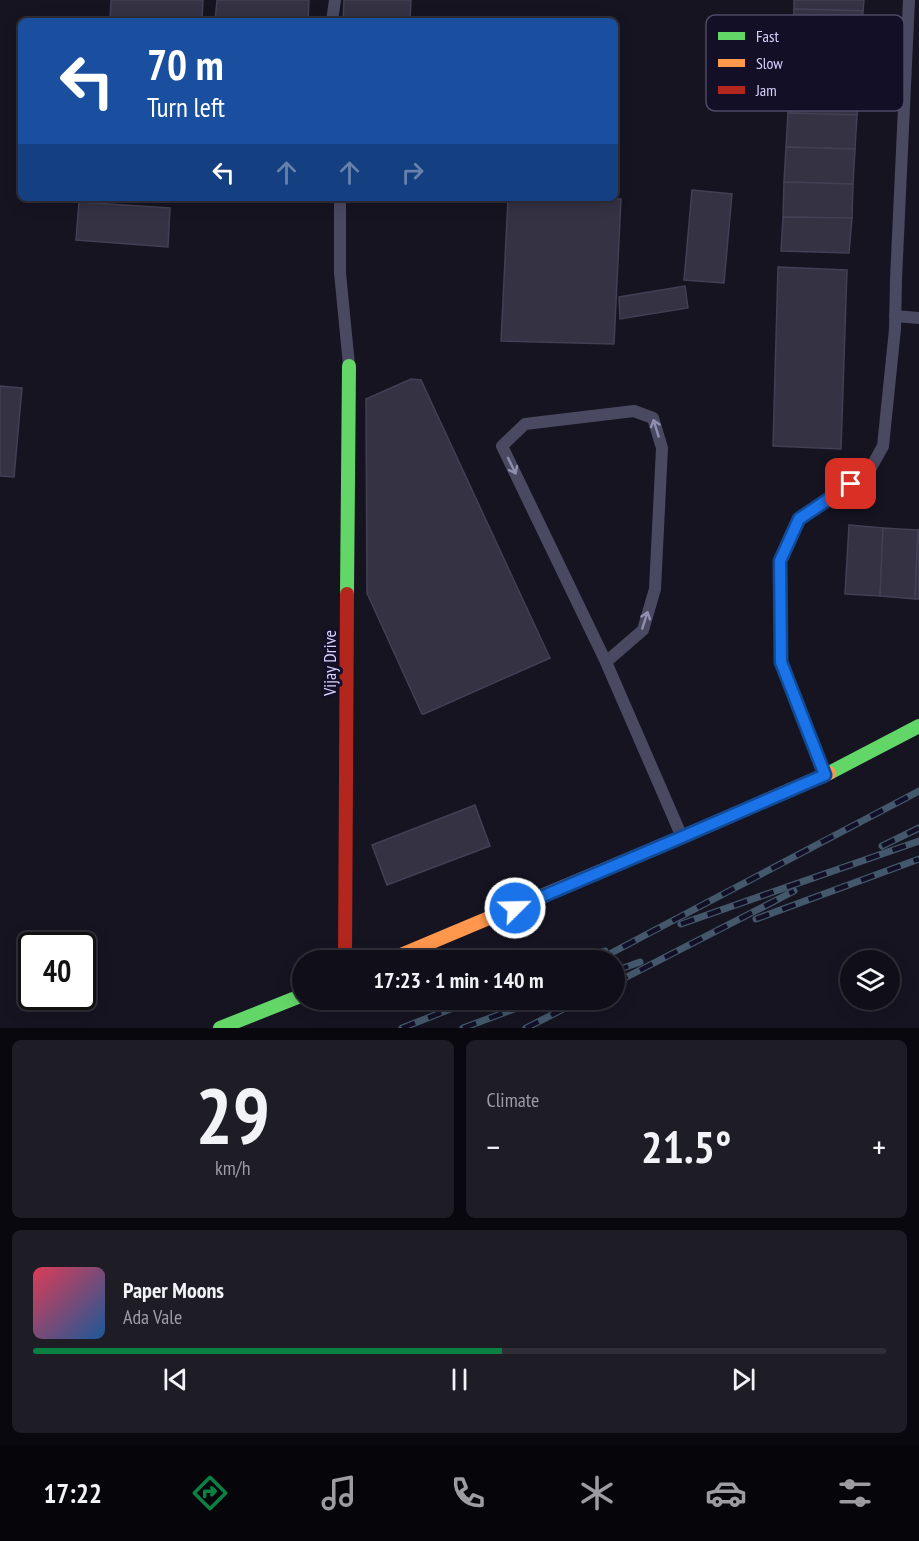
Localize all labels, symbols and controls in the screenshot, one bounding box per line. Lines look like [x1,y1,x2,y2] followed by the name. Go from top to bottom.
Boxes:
[706,15,904,111] legend
[756,26,779,46] text: Fast
[147,37,224,92] text: 70 m
[48,42,126,120] icon: left
[756,53,783,73] text: Slow
[755,80,777,100] text: Jam
[147,90,225,124] text: Turn left
[207,156,240,189] icon: left
[270,156,303,189] icon: ahead
[333,156,366,189] icon: ahead
[396,156,429,189] icon: right
[650,419,661,438] one-way arrow
[507,457,518,475] one-way arrow
[825,458,876,509] pin
[834,467,867,500] icon: arrive
[641,611,652,630] one-way arrow
[318,630,341,697] street label: Vijay Drive
[483,876,547,940] position arrow
[18,932,96,1010] speed limit sign: 40
[840,950,900,1010] map controls
[840,950,900,1010] button: layers
[373,966,544,994] text: 17:23 · 1 min · 140 m
[195,1065,270,1166] text: 29
[487,1087,539,1113] text: Climate
[641,1117,731,1175] text: 21.5°
[487,1125,500,1168] text: −
[872,1125,886,1168] text: +
[215,1155,250,1181] text: km/h
[123,1276,224,1304] text: Paper Moons
[123,1304,182,1330] text: Ada Vale
[159,1363,192,1396] icon: previous
[443,1363,476,1396] icon: pause
[727,1363,760,1396] icon: next
[189,1472,231,1514] icon: directions
[318,1472,360,1514] icon: music
[447,1472,489,1514] icon: phone
[576,1472,618,1514] icon: climate
[705,1472,747,1514] icon: car
[834,1472,876,1514] icon: filters
[43,1476,102,1510] text: 17:22

